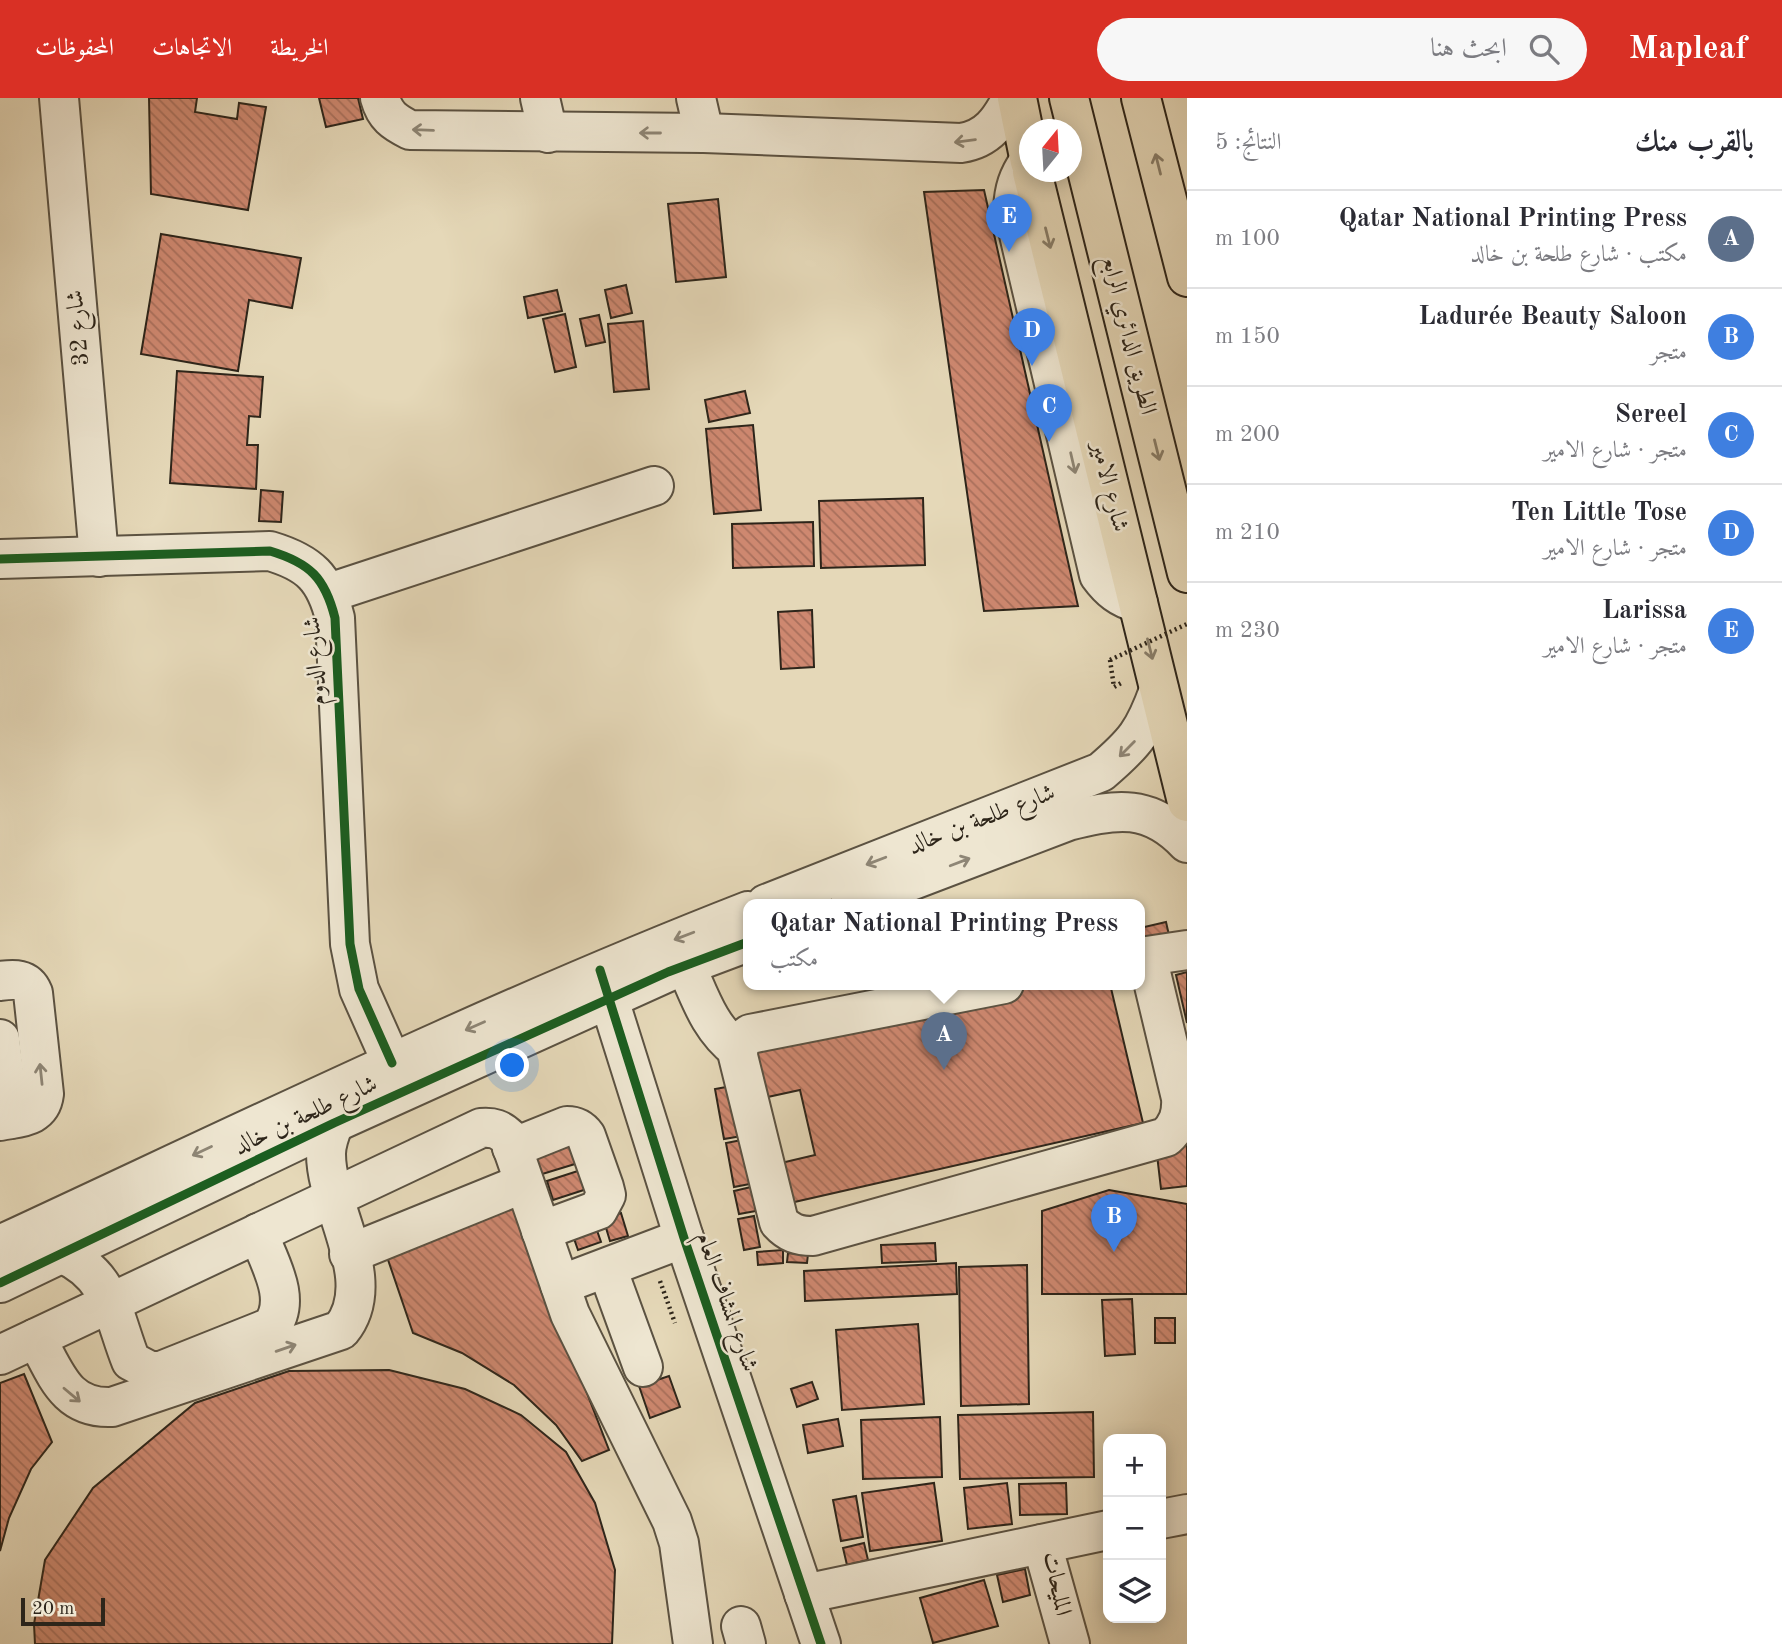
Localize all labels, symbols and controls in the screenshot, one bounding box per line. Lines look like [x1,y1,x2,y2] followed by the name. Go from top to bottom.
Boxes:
[1097,18,1587,81] search box
[1525,30,1563,68] icon: search
[1629,33,1747,66] text: Mapleaf
[1430,36,1507,62] text: ابحث هنا
[35,37,114,61] text: المحفوظات
[152,37,232,61] text: الاتجاهات
[270,37,329,61] text: الخريطة
[1019,119,1082,182] north arrow
[411,124,434,137] one-way arrow
[639,126,662,140] one-way arrow
[1635,128,1754,158] text: بالقرب منك
[1215,131,1282,154] text: النتائج: 5
[954,135,977,148] one-way arrow
[1151,153,1164,176] one-way arrow
[986,194,1032,252] pin: E
[1339,206,1687,232] text: Qatar National Printing Press
[1042,226,1055,249] one-way arrow
[1215,227,1280,250] text: 100 m
[1722,227,1740,250] text: A
[1471,243,1687,266] text: مكتب · شارع طلحة بن خالد
[1089,253,1160,419] street label: الطريق الدائري الرابع
[64,288,100,367] street label: شارع 32
[1418,304,1687,330] text: Ladurée Beauty Saloon
[1009,308,1055,366] pin: D
[1215,325,1280,348] text: 150 m
[1723,325,1739,348] text: B
[1651,341,1687,364] text: متجر
[1026,384,1072,442] pin: C
[1615,402,1687,428] text: Sereel
[1215,423,1280,446] text: 200 m
[1723,423,1739,446] text: C
[1080,437,1132,536] street label: شارع الامير
[1150,438,1164,461] one-way arrow
[1544,439,1687,462] text: متجر · شارع الامير
[1067,451,1080,474] one-way arrow
[1511,500,1687,526] text: Ten Little Tose
[1215,521,1280,544] text: 210 m
[1722,521,1740,544] text: D
[1544,537,1687,560] text: متجر · شارع الامير
[1602,598,1687,624] text: Larissa
[301,615,338,706] street label: شارع الدوم
[1215,619,1280,642] text: 230 m
[1723,619,1739,642] text: E
[1544,635,1687,658] text: متجر · شارع الامير
[1144,637,1157,660] one-way arrow
[1118,740,1135,757] one-way arrow
[905,781,1061,865] street label: شارع طلحة بن خالد
[948,855,970,868] one-way arrow
[866,856,887,868] one-way arrow
[743,899,1145,990] popup
[770,911,1118,937] text: Qatar National Printing Press
[674,930,696,943] one-way arrow
[770,948,818,971] text: مكتب
[921,1012,967,1070] pin: A
[465,1020,487,1033] one-way arrow
[495,1048,529,1082] your location
[35,1063,48,1086] one-way arrow
[231,1072,384,1165] street label: شارع طلحة بن خالد
[192,1145,213,1159] one-way arrow
[1091,1194,1137,1252] pin: B
[684,1229,761,1377] street label: شارع المشاف العام
[275,1341,297,1354] one-way arrow
[63,1386,81,1402] one-way arrow
[1103,1434,1166,1623] map controls
[1103,1434,1166,1497] button: +
[1103,1497,1166,1560] button: −
[1038,1550,1074,1618] street label: المليحات
[1103,1560,1166,1623] button: layers
[21,1595,105,1627] scale bar
[32,1600,74,1619] text: 20 m

